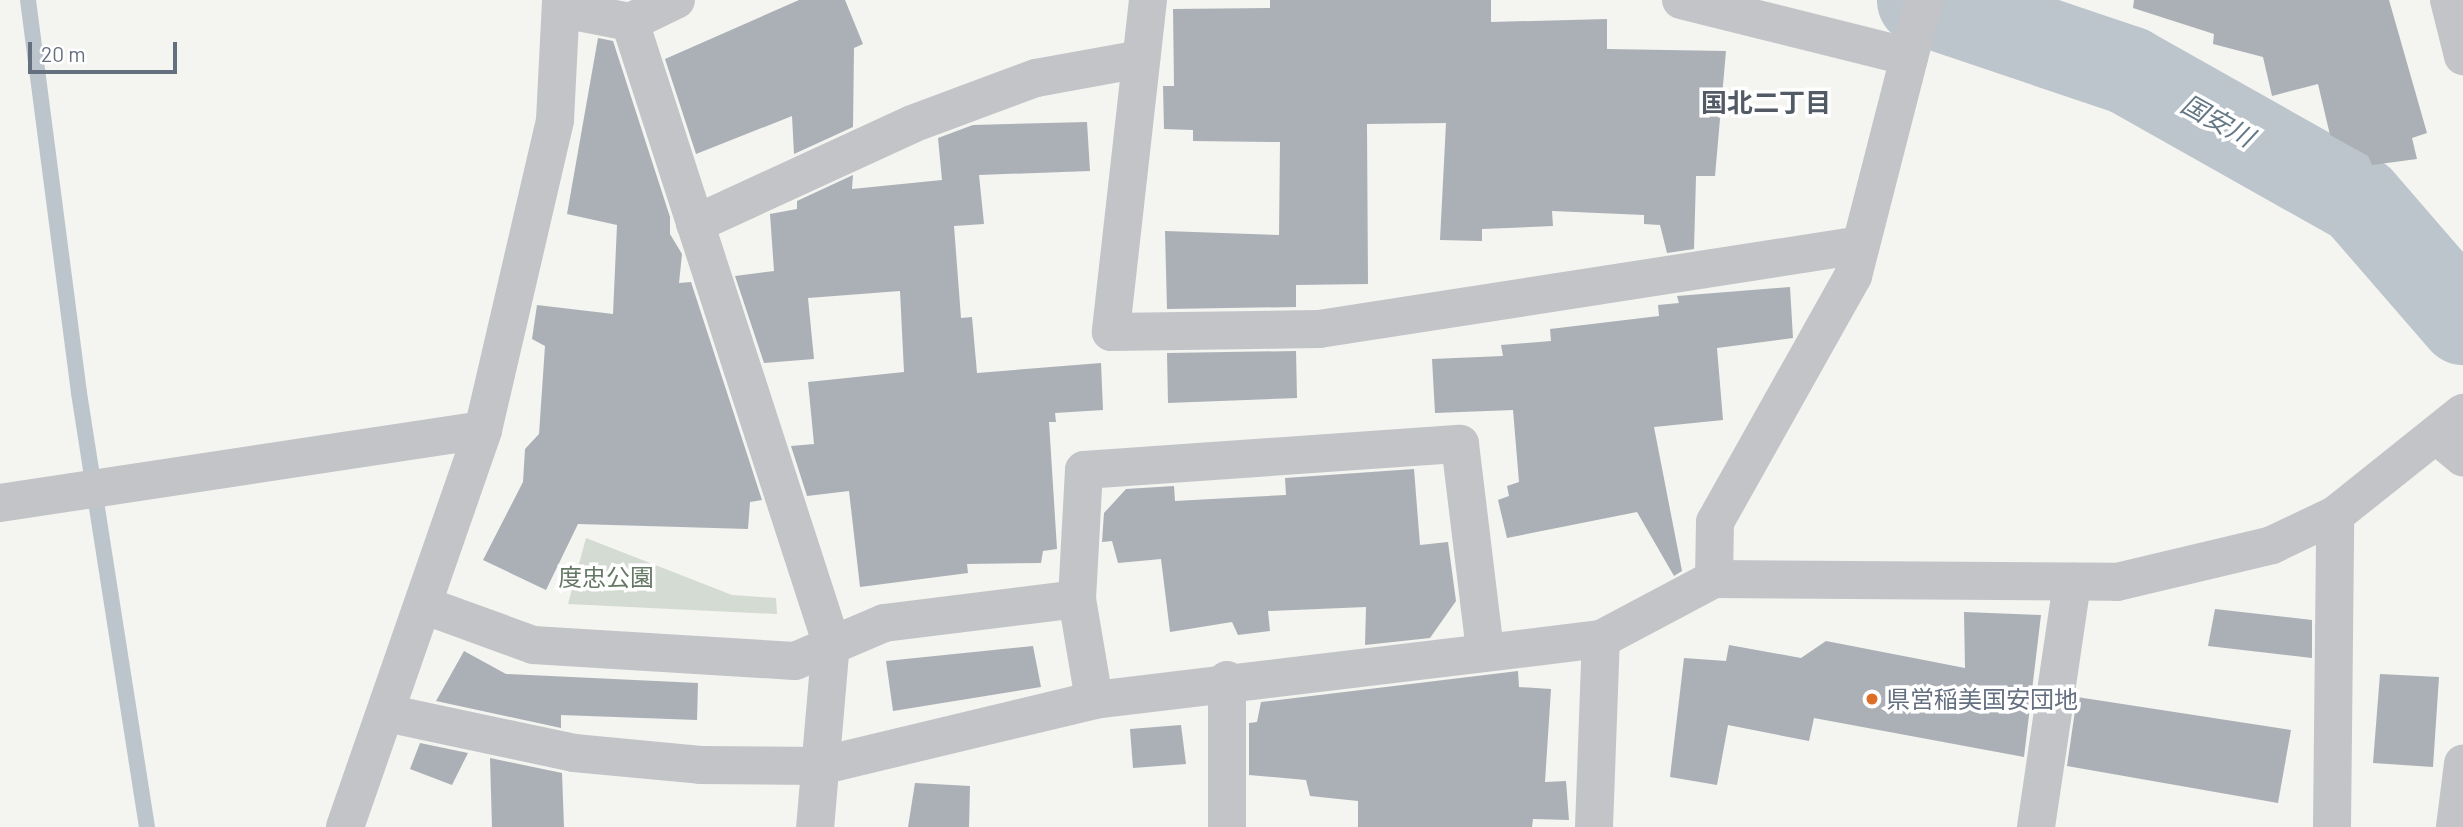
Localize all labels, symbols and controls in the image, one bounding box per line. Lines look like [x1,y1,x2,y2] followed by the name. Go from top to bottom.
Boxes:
[32,28,180,72] scale bar
[41,41,86,66] text: 20 m
[1701,86,1831,118] district label: 国北二丁目
[2176,87,2260,153] water label: 国安川
[558,563,654,591] park label: 度忠公園
[1886,685,2078,713] place label: 県営稲美国安団地
[1864,691,1880,707] marker: 県営稲美国安団地

